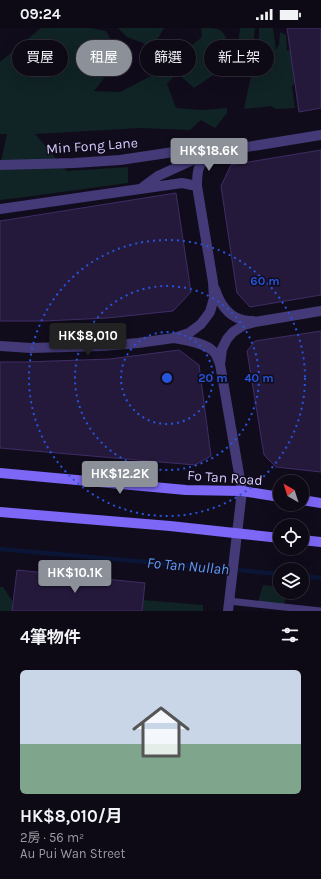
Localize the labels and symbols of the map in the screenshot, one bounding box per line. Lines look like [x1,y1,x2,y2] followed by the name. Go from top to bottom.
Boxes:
[46,134,138,158] street label: Min Fong Lane
[168,138,250,172] pin: HK$18.6K
[250,274,280,288] text: 60 m
[47,323,129,357] pin: HK$8,010
[160,371,174,385] centre of rings
[198,371,228,385] text: 20 m
[244,371,274,385] text: 40 m
[79,461,161,495] pin: HK$12.2K
[187,467,263,489] street label: Fo Tan Road
[273,475,309,511] north arrow
[146,553,230,579] water label: Fo Tan Nullah
[34,560,116,594] pin: HK$10.1K

